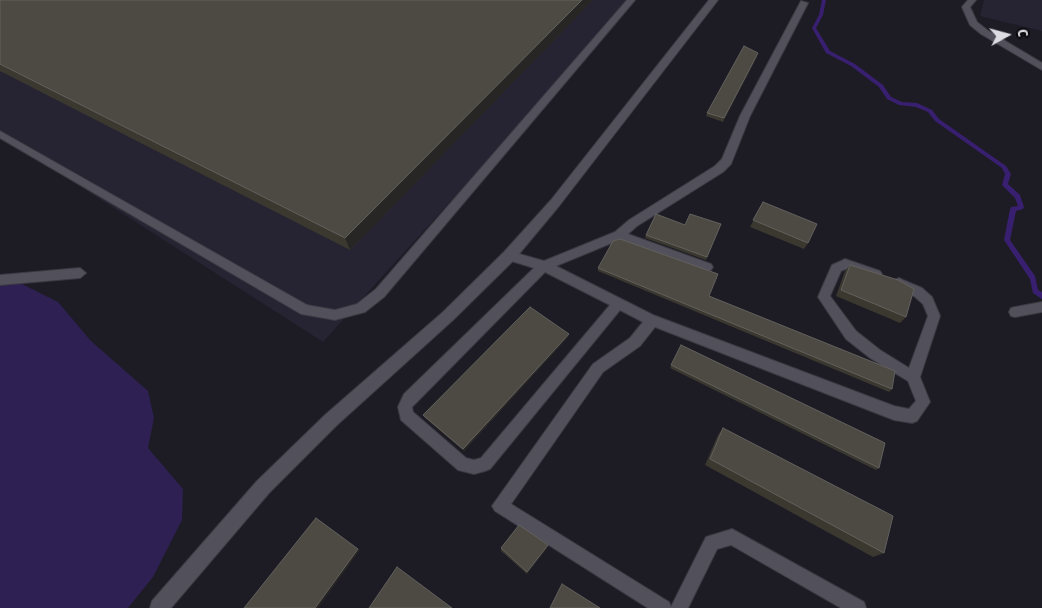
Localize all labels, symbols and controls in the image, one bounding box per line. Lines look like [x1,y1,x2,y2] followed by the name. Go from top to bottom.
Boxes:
[982,10,1032,60] north arrow
[1014,28,1031,38] text: С

